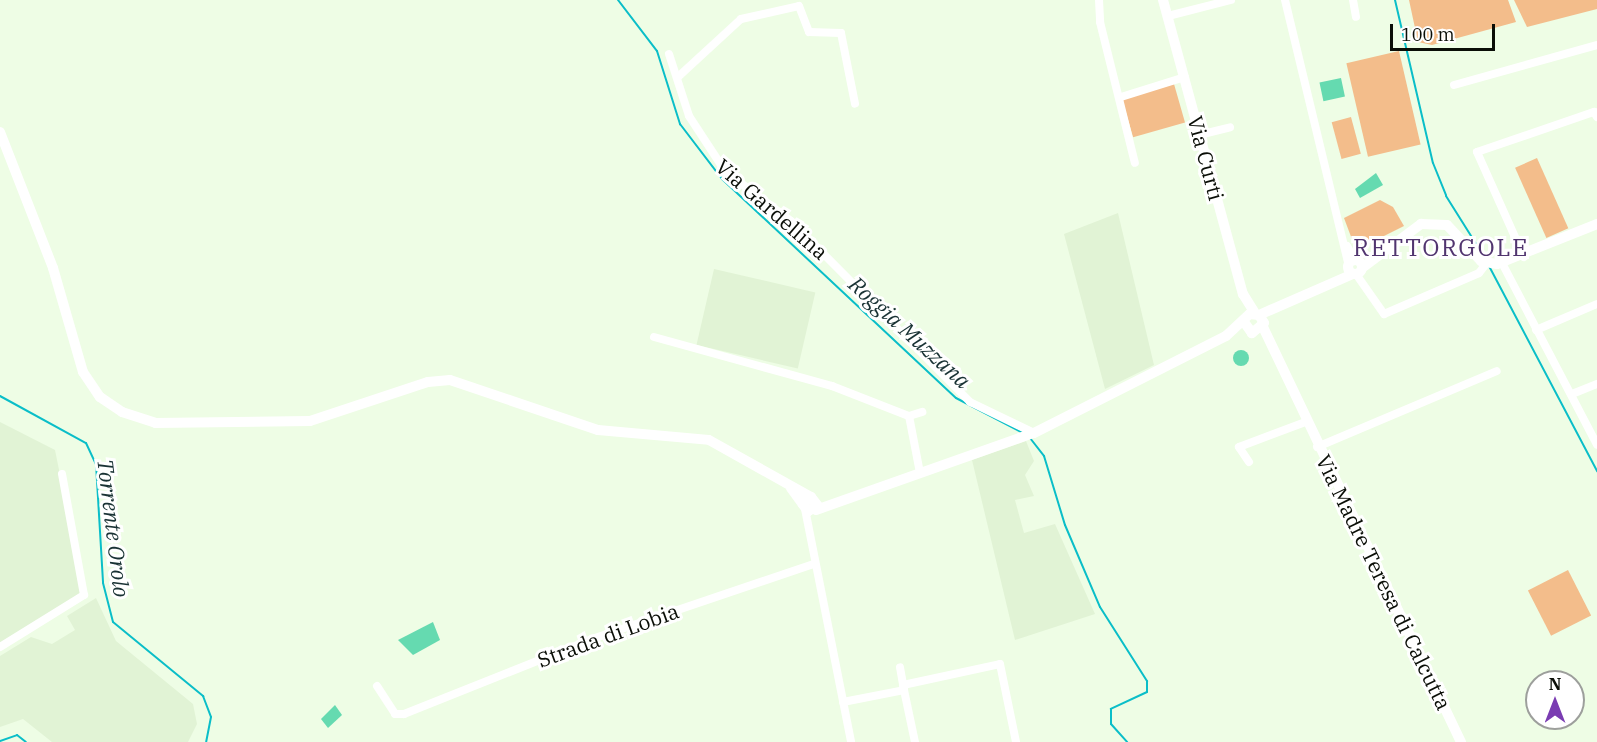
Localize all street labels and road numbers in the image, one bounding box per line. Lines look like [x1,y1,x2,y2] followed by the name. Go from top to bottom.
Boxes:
[1183,113,1229,203] street label: Via Curti
[711,153,833,265] street label: Via Gardellina
[1311,450,1457,714] street label: Via Madre Teresa di Calcutta
[534,598,682,672] street label: Strada di Lobia

